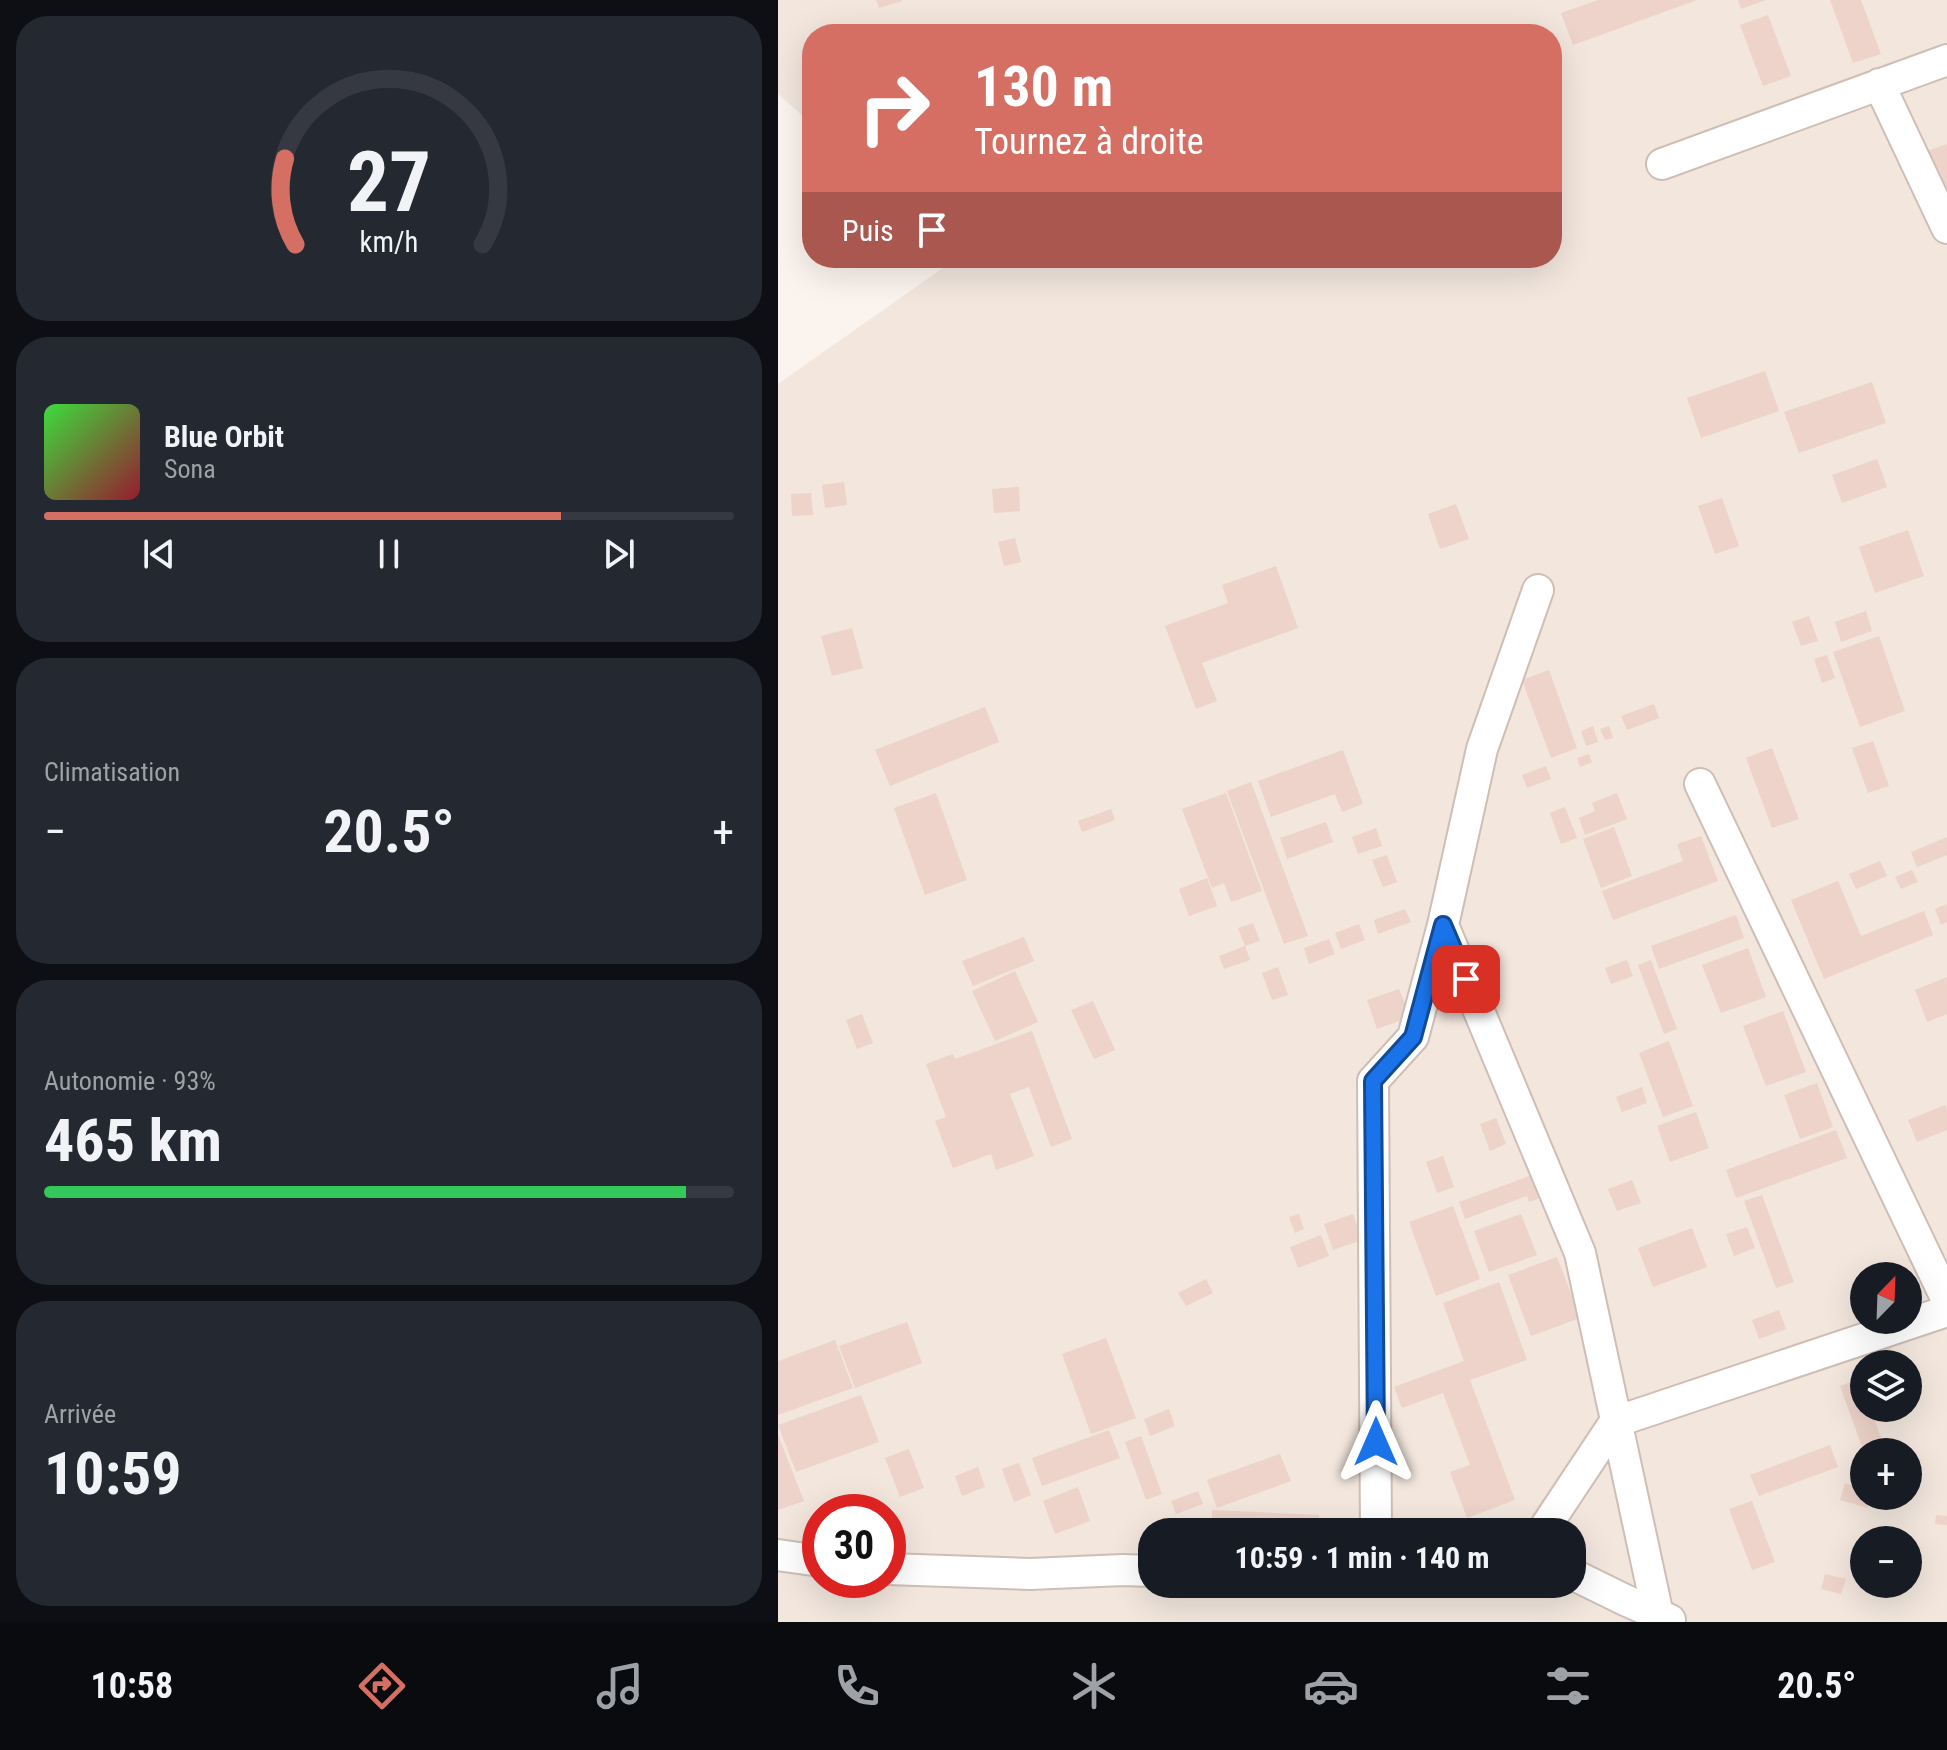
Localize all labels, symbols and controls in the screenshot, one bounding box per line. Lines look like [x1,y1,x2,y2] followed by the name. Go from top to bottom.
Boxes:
[974,54,1113,120] text: 130 m
[842,56,946,160] icon: right
[974,121,1204,163] text: Tournez à droite
[347,133,431,230] text: 27
[910,208,954,252] icon: arrive
[842,213,894,248] text: Puis
[360,225,418,259] text: km/h
[164,419,284,454] text: Blue Orbit
[164,454,216,484] text: Sona
[137,532,181,576] icon: previous
[367,532,411,576] icon: pause
[597,532,641,576] icon: next
[44,757,180,787] text: Climatisation
[323,796,455,867] text: 20.5°
[44,806,66,858] text: −
[712,806,734,858] text: +
[1432,945,1500,1013] pin
[1444,957,1488,1001] icon: arrive
[44,1066,216,1096] text: Autonomie · 93%
[44,1105,222,1176] text: 465 km
[1850,1262,1922,1334] north arrow
[1850,1262,1922,1598] map controls
[1850,1350,1922,1422] button: layers
[44,1399,116,1429] text: Arrivée
[1334,1400,1418,1484] position arrow
[44,1438,182,1509] text: 10:59
[1850,1438,1922,1510] button: +
[802,1494,906,1598] speed limit sign: 30
[1850,1526,1922,1598] button: −
[1235,1540,1489,1575] text: 10:59 · 1 min · 140 m
[354,1658,410,1714] icon: directions
[592,1658,648,1714] icon: music
[829,1658,885,1714] icon: phone
[1066,1658,1122,1714] icon: climate
[1303,1658,1359,1714] icon: car
[1540,1658,1596,1714] icon: filters
[91,1665,173,1707] text: 10:58
[1777,1665,1856,1707] text: 20.5°

